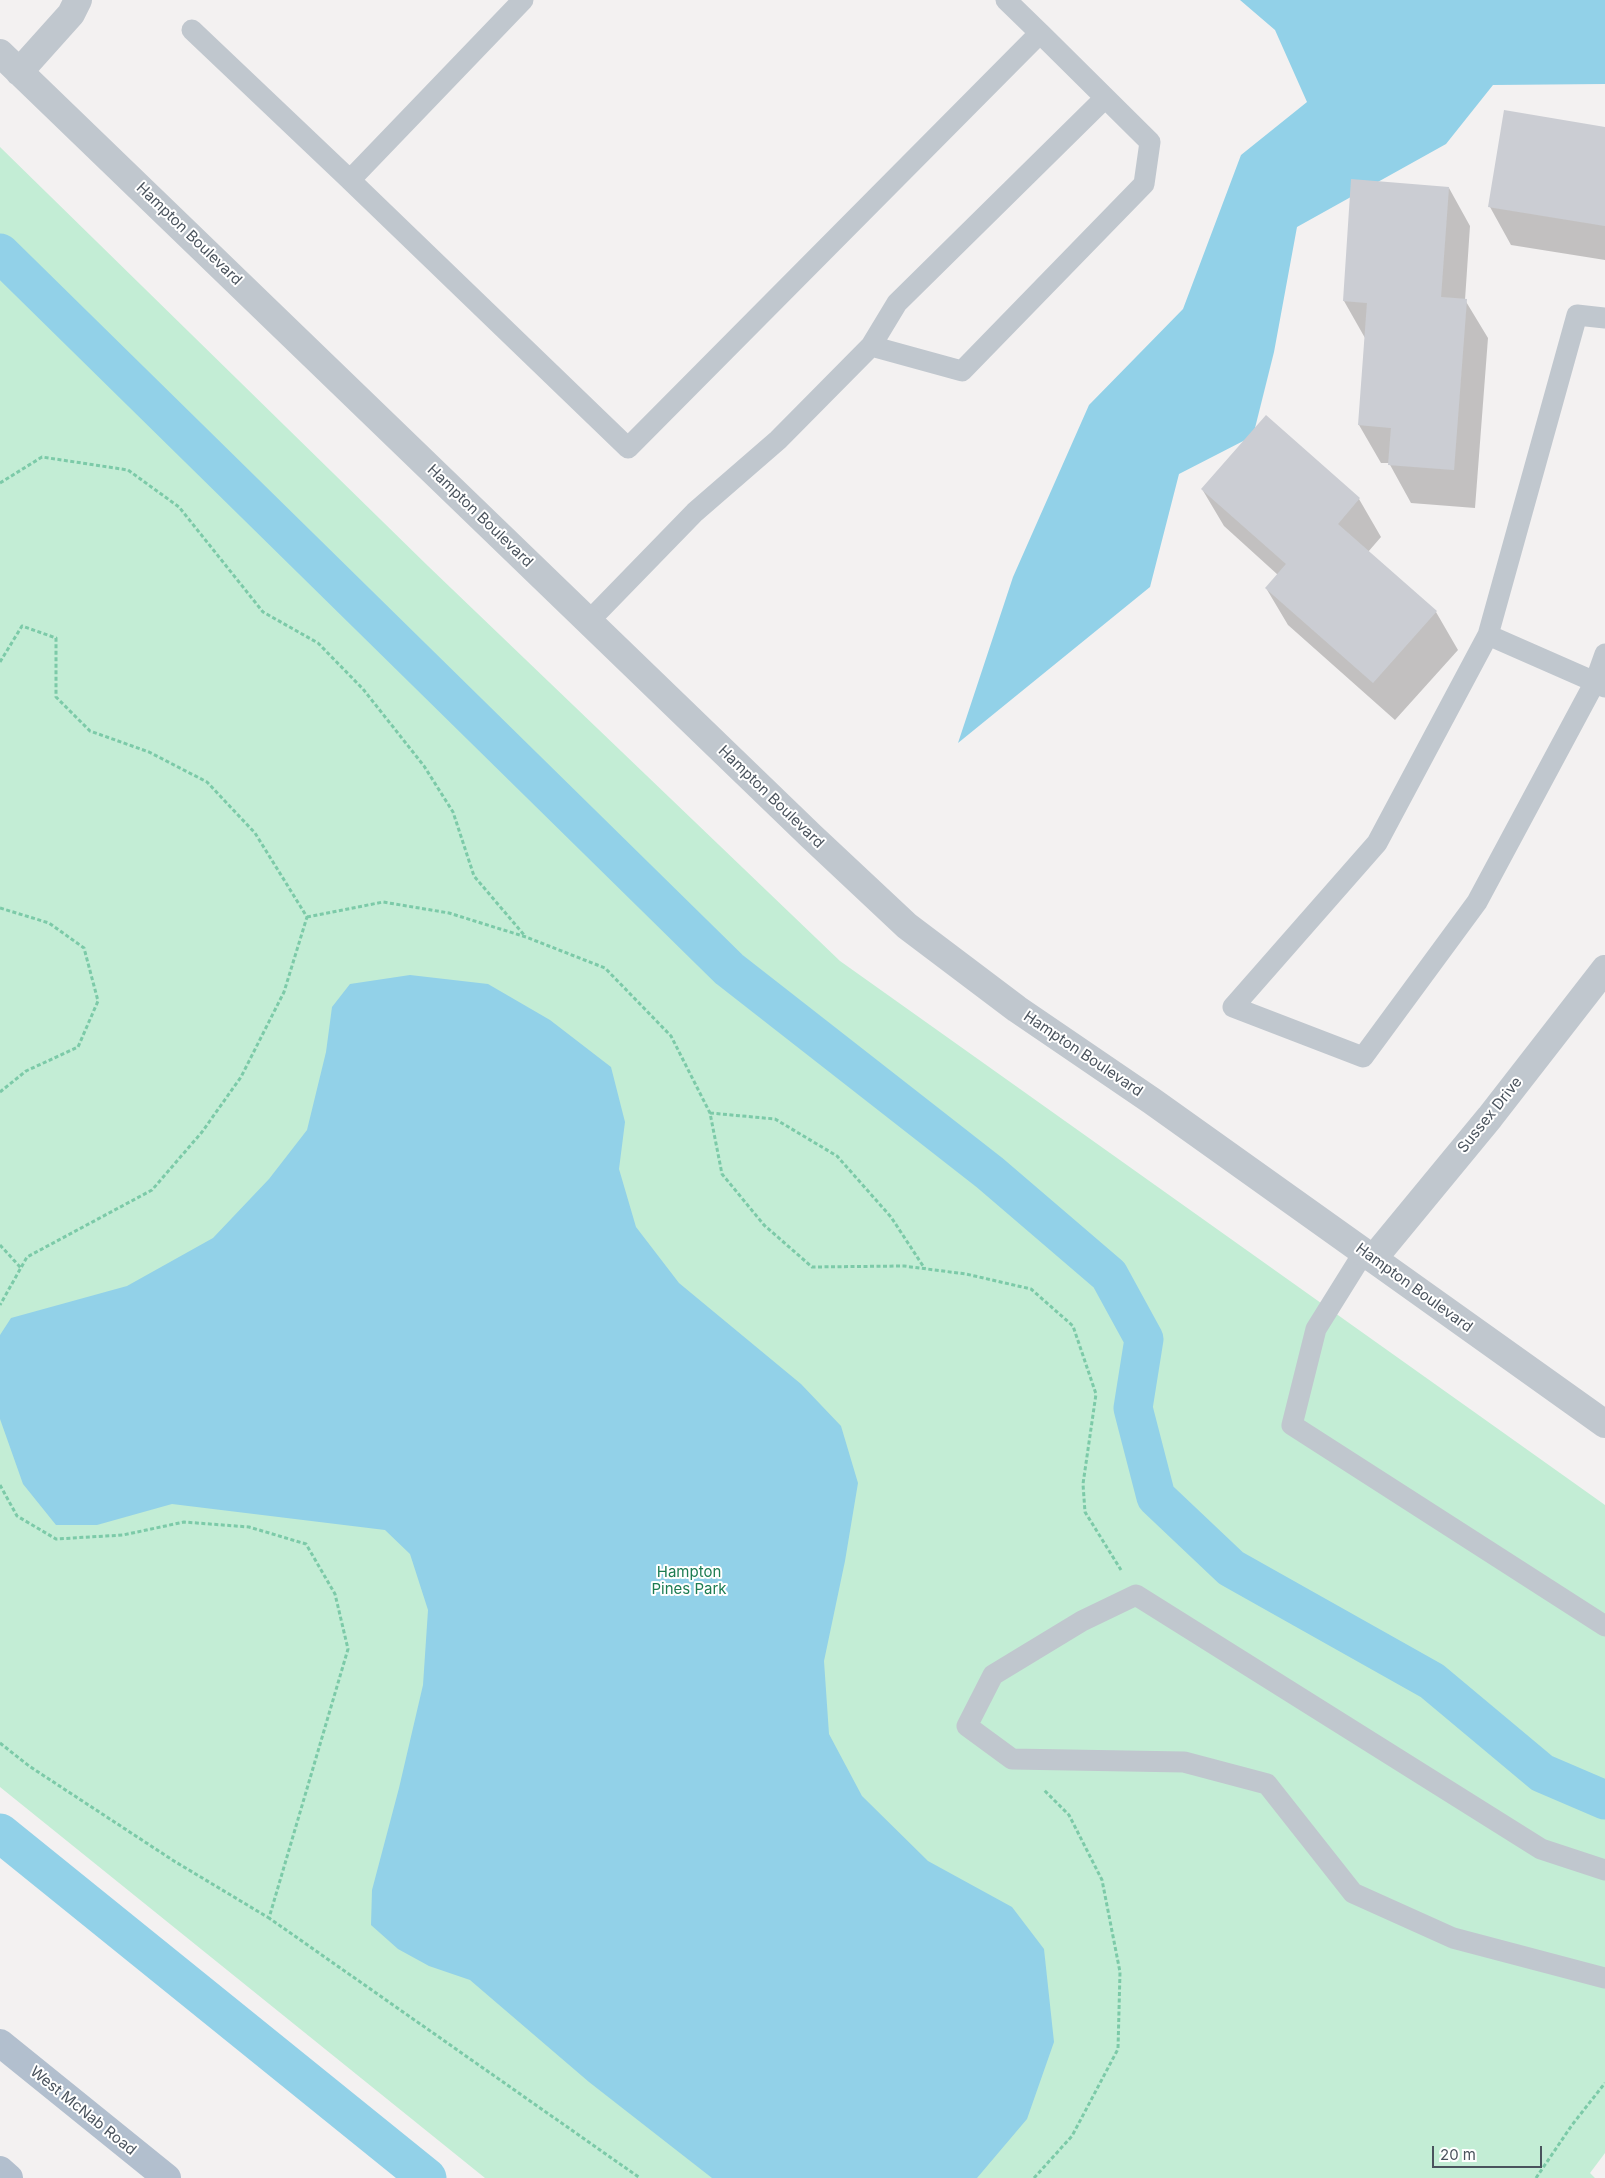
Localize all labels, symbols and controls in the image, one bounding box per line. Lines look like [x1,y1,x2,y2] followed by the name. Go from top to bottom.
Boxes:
[132,179,246,289] street label: Hampton Boulevard
[423,461,537,571] street label: Hampton Boulevard
[714,742,828,852] street label: Hampton Boulevard
[1020,1007,1146,1101] street label: Hampton Boulevard
[1454,1073,1526,1157] street label: Sussex Drive
[1352,1240,1476,1336] street label: Hampton Boulevard
[651,1563,727,1598] park label: Hampton Pines Park
[26,2063,140,2159] street label: West McNab Road
[1435,2136,1545,2168] scale bar
[1440,2145,1476,2164] text: 20 m

